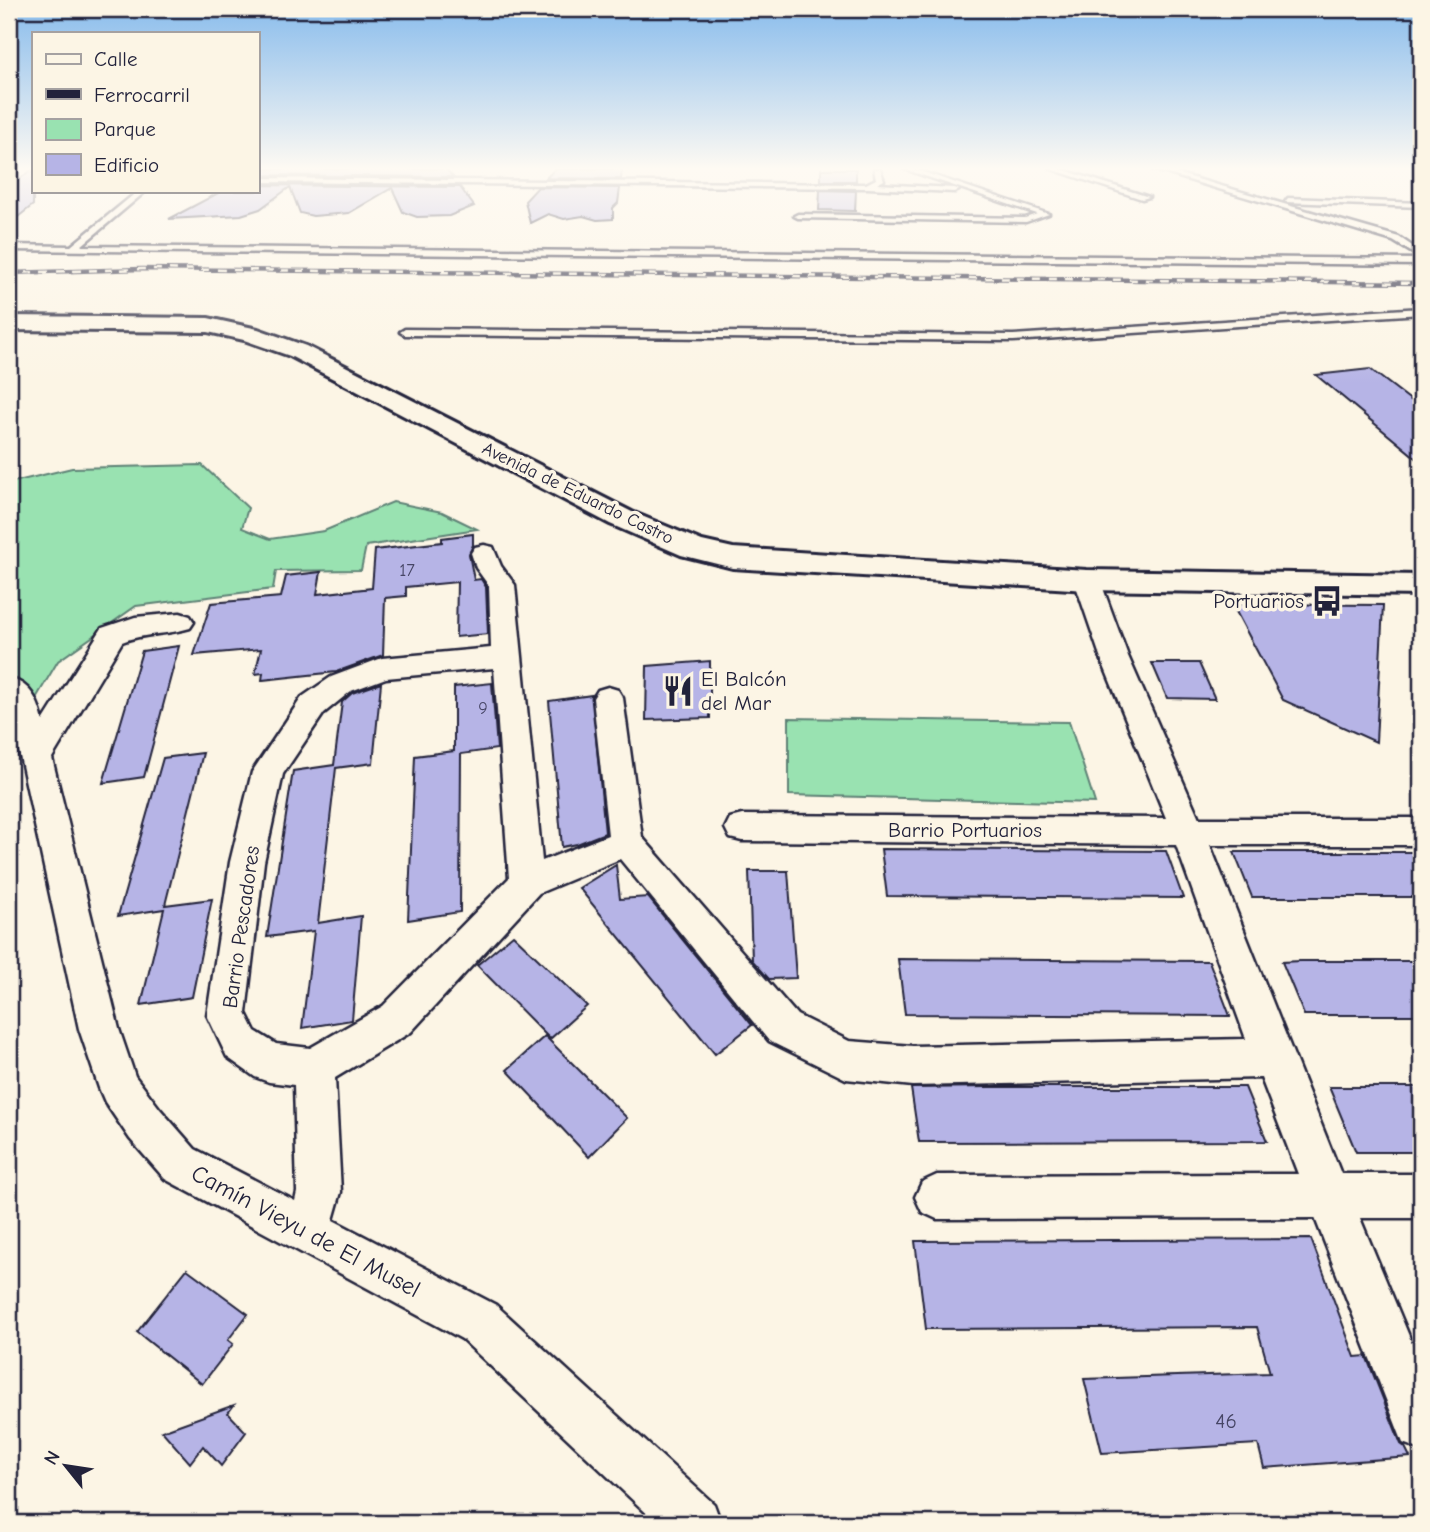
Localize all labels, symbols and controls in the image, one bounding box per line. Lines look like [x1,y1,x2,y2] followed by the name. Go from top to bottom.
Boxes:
[32,32,259,192] legend
[94,47,137,71] text: Calle
[94,83,190,107] text: Ferrocarril
[94,117,156,141] text: Parque
[94,153,159,177] text: Edificio
[479,438,677,549] street label: Avenida de Eduardo Castro
[399,560,415,581] house number: 17
[1310,584,1344,618] bus stop icon: Portuarios
[1213,589,1304,613] place label: Portuarios
[701,667,787,715] place label: El Balcón del Mar
[661,674,695,708] restaurant icon: El Balcón del Mar
[478,698,488,719] house number: 9
[888,818,1042,842] street label: Barrio Portuarios
[218,844,264,1010] street label: Barrio Pescadores
[187,1159,425,1303] street label: Camín Vieyu de El Musel
[1215,1409,1237,1433] house number: 46
[32,1430,102,1500] north arrow
[40,1447,65,1469] text: N

